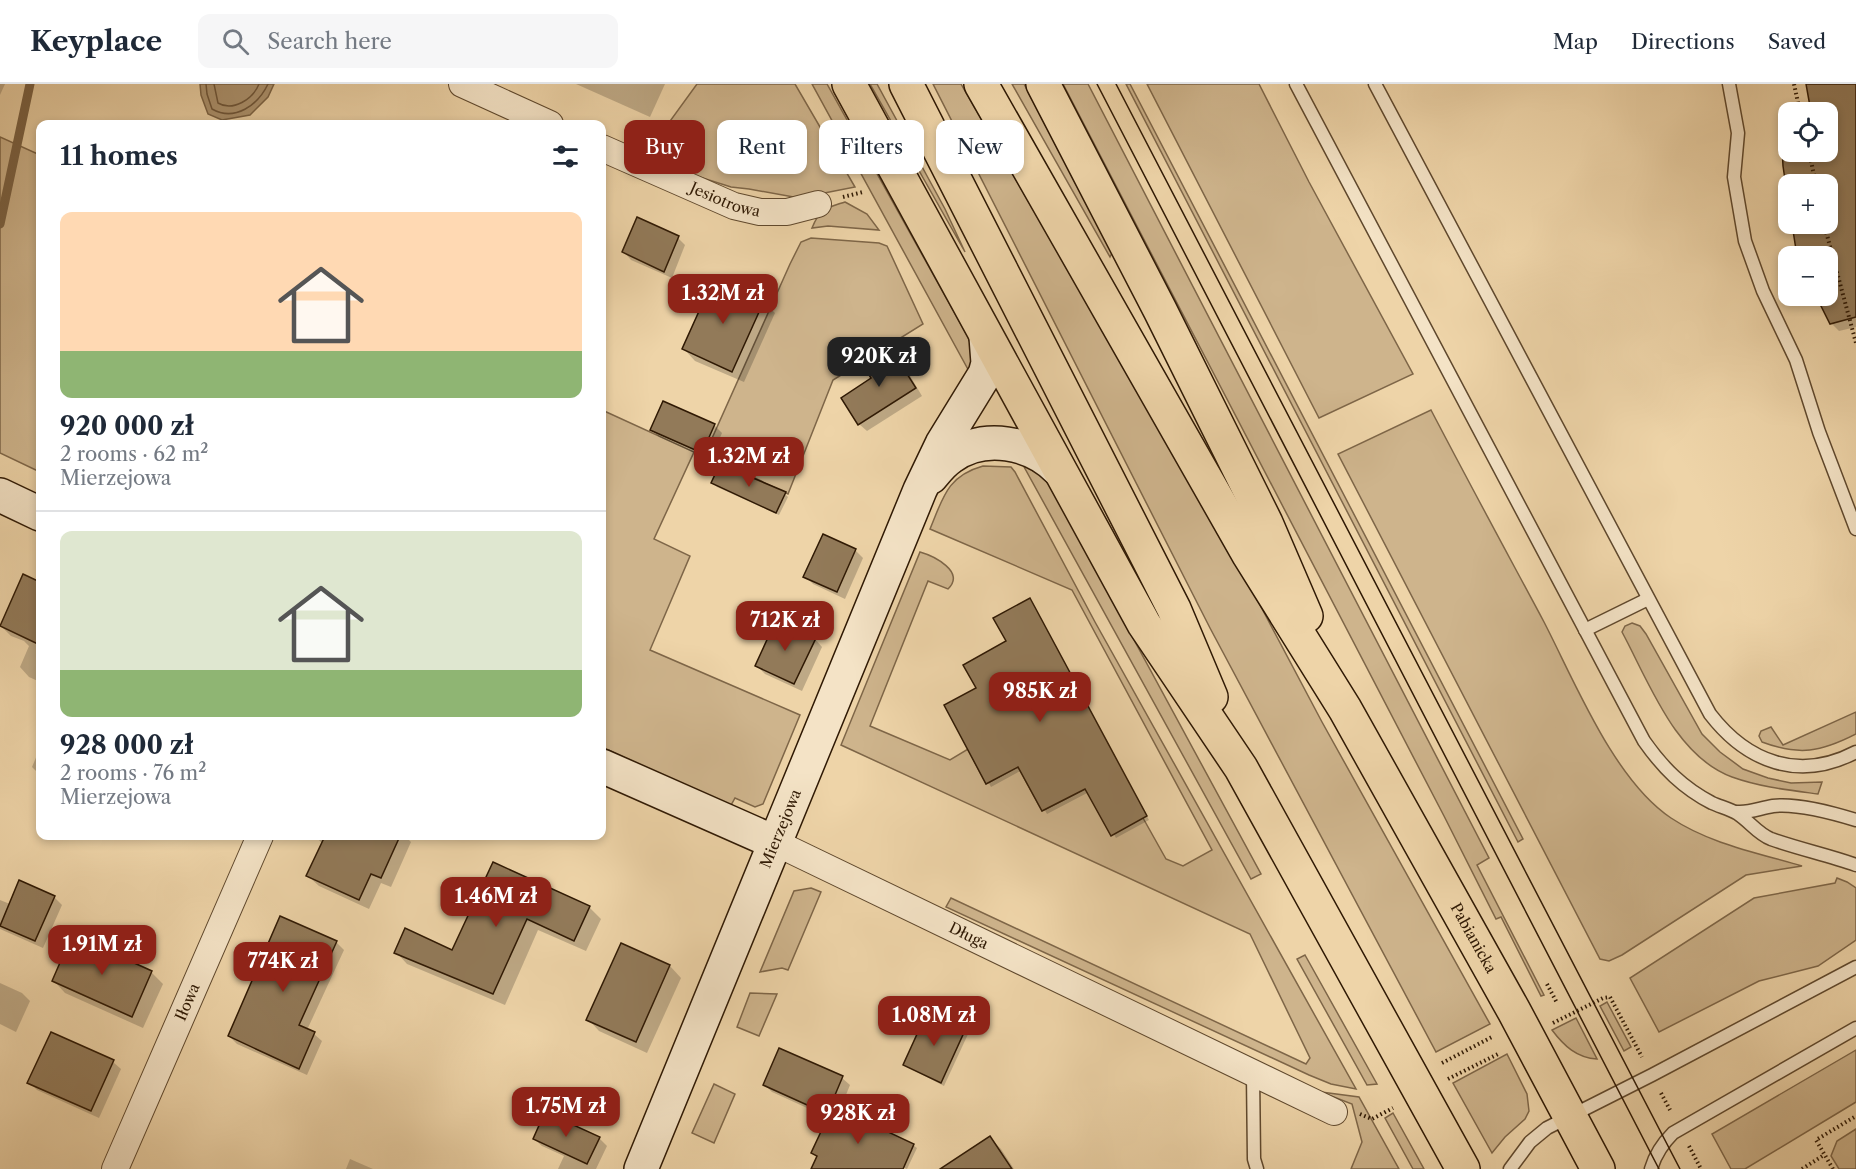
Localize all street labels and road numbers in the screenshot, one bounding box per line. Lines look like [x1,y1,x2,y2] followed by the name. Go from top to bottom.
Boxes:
[685,177,762,221] street label: Jesiotrowa
[756,786,805,871] street label: Mierzejowa
[1447,900,1501,976] street label: Pabianicka
[946,918,992,953] street label: Długa
[171,980,204,1024] street label: Iłowa

